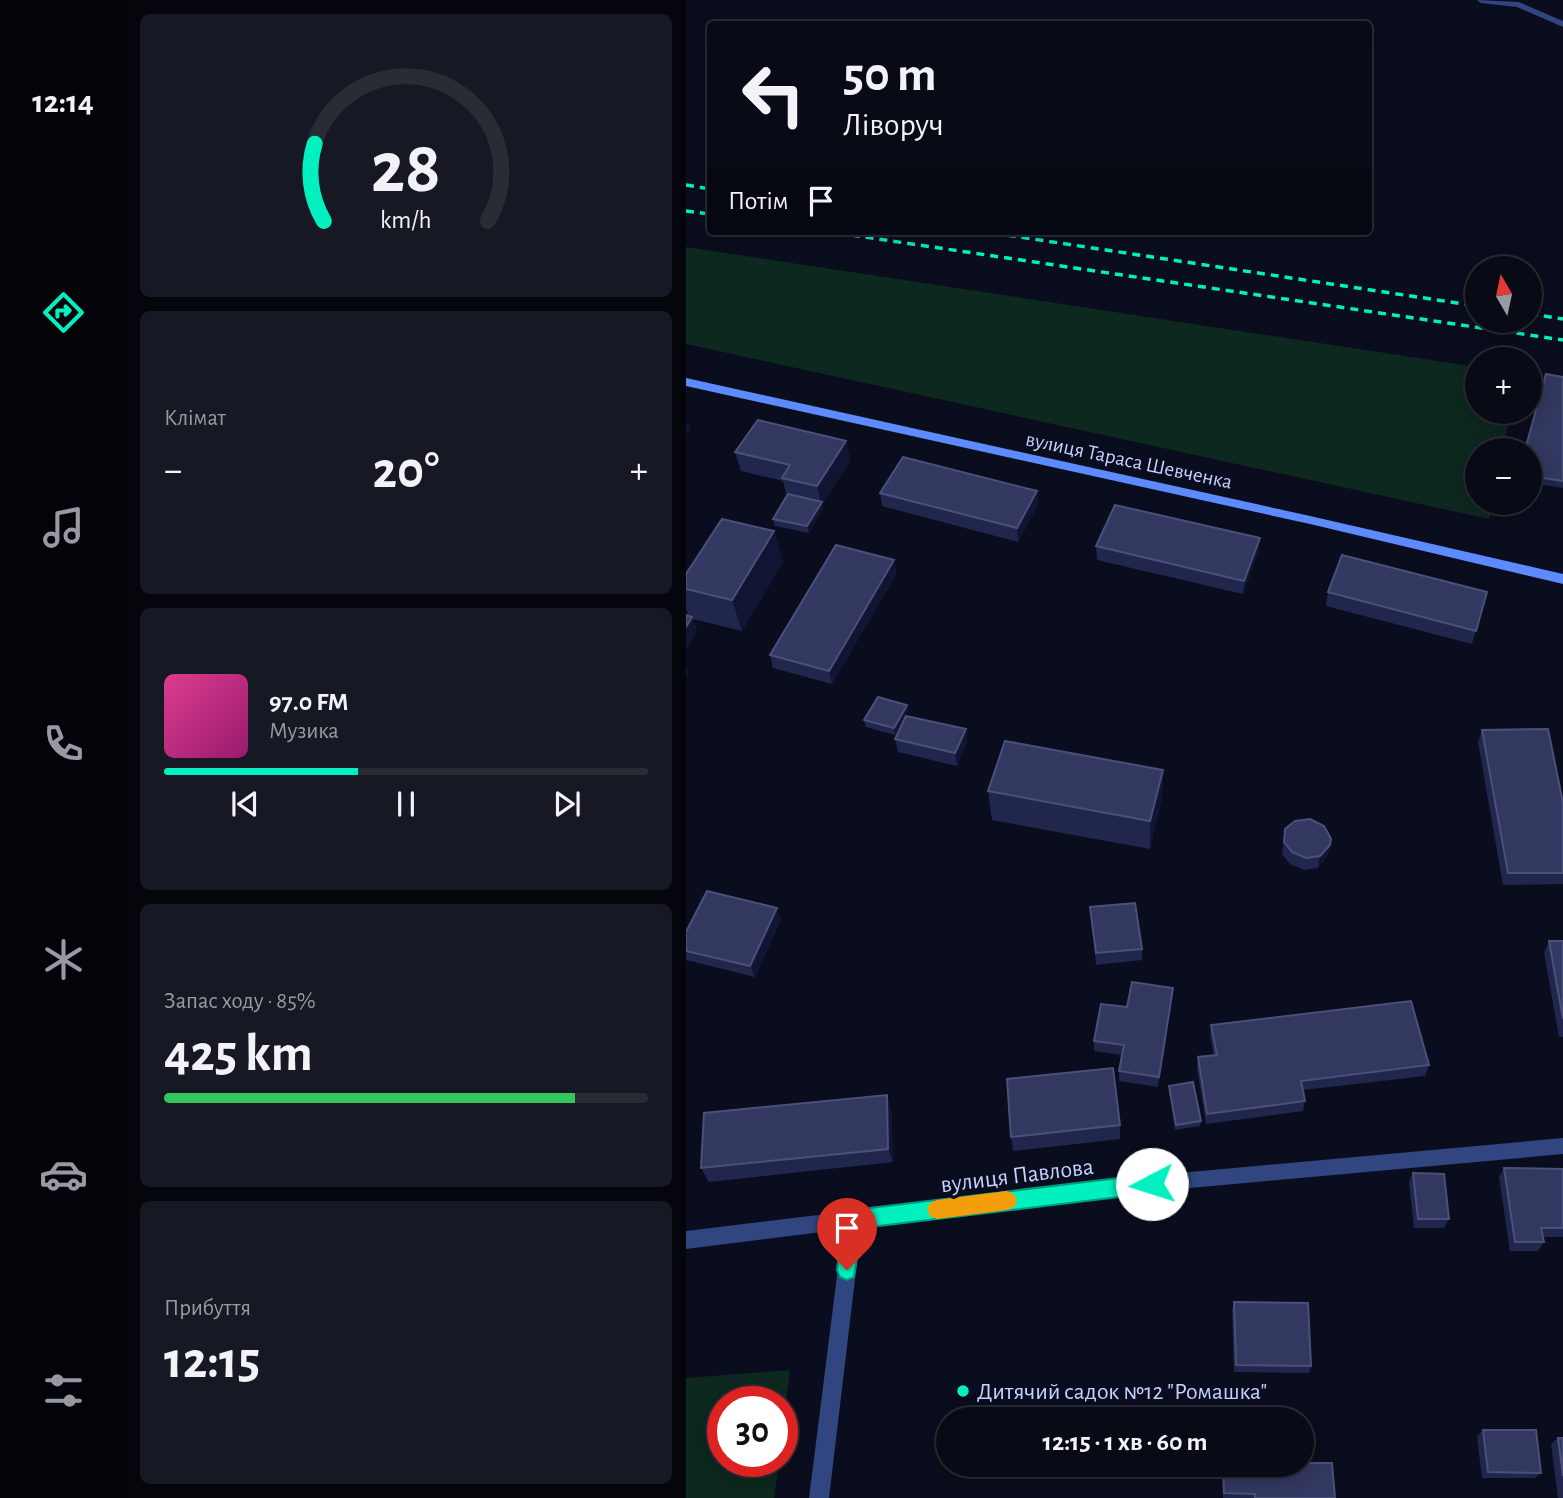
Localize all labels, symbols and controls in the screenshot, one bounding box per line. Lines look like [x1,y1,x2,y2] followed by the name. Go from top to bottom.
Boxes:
[728,49,819,140] icon: left
[843,51,937,100] text: 50 m
[32,86,94,118] text: 12:14
[843,109,944,141] text: Ліворуч
[371,134,441,207] text: 28
[802,182,840,220] icon: arrive
[728,188,788,214] text: Потім
[380,208,432,233] text: km/h
[1465,256,1542,332] north arrow
[1465,256,1542,515] map controls
[39,288,88,337] icon: directions
[1465,347,1542,424] button: +
[164,407,226,430] text: Клімат
[1024,428,1234,493] street label: вулиця Тараса Шевченка
[1465,438,1542,515] button: −
[373,445,439,497] text: 20°
[164,452,182,490] text: −
[630,452,648,490] text: +
[39,503,88,552] icon: music
[269,689,349,715] text: 97.0 FM
[39,719,88,768] icon: phone
[269,720,339,743] text: Музика
[226,785,264,823] icon: previous
[387,785,425,823] icon: pause
[548,785,586,823] icon: next
[39,935,88,984] icon: climate
[164,990,316,1013] text: Запас ходу · 85%
[164,1028,313,1080] text: 425 km
[1115,1147,1189,1221] position arrow
[39,1150,88,1199] icon: car
[939,1155,1095,1197] street label: вулиця Павлова
[817,1198,877,1270] pin
[828,1209,866,1247] icon: arrive
[164,1297,251,1320] text: Прибуття
[164,1335,260,1387] text: 12:15
[39,1366,88,1415] icon: filters
[977,1380,1267,1404] place label: Дитячий садок №12 "Ромашка"
[955,1383,971,1399] marker: Дитячий садок №12 "Ромашка"
[707,1386,798,1477] speed limit sign: 30
[1043,1429,1207,1455] text: 12:15 · 1 хв · 60 m

